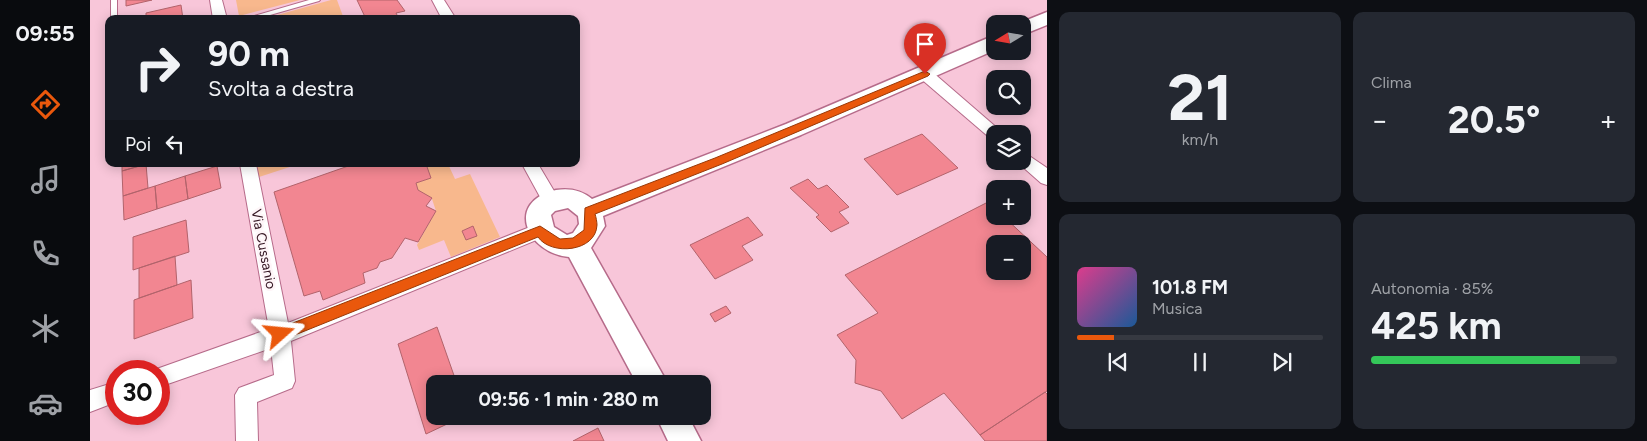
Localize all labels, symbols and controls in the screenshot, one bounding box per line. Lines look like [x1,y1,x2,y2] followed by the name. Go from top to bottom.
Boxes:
[986,15,1031,60] north arrow
[986,15,1031,280] map controls
[15,20,75,47] text: 09:55
[904,23,946,74] pin
[911,30,939,58] icon: arrive
[208,33,290,75] text: 90 m
[125,35,190,100] icon: right
[1167,58,1233,136] text: 21
[986,70,1031,115] button: search
[1371,73,1412,92] text: Clima
[208,75,354,102] text: Svolta a destra
[28,87,63,122] icon: directions
[1448,97,1540,143] text: 20.5°
[1371,103,1388,137] text: −
[1600,103,1617,137] text: +
[986,125,1031,170] button: layers
[161,130,189,158] icon: left
[1182,130,1218,149] text: km/h
[125,133,151,156] text: Poi
[28,162,63,197] icon: music
[986,180,1031,225] button: +
[247,208,280,290] street label: Via Cussanio
[986,235,1031,280] button: −
[28,236,63,271] icon: phone
[1152,276,1228,299] text: 101.8 FM
[1371,279,1493,298] text: Autonomia · 85%
[1152,299,1202,318] text: Musica
[1371,303,1502,349] text: 425 km
[253,307,305,359] position arrow
[28,311,63,346] icon: climate
[1104,348,1132,376] icon: previous
[1186,348,1214,376] icon: pause
[1268,348,1296,376] icon: next
[105,360,170,425] speed limit sign: 30
[28,386,63,421] icon: car
[479,388,659,411] text: 09:56 · 1 min · 280 m

